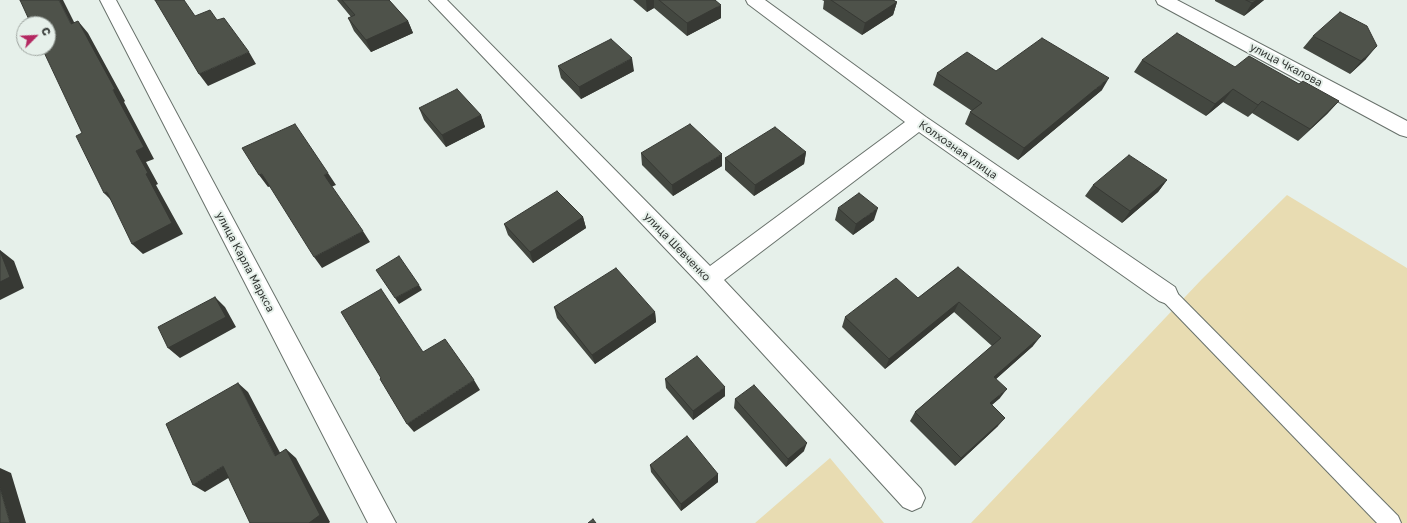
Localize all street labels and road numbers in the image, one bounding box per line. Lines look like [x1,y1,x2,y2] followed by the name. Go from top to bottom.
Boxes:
[1247,40,1325,90] street label: улица Чкалова
[916,118,1000,182] street label: Колхозная улица
[213,210,277,314] street label: улица Карла Маркса
[641,210,713,284] street label: улица Шевченко

